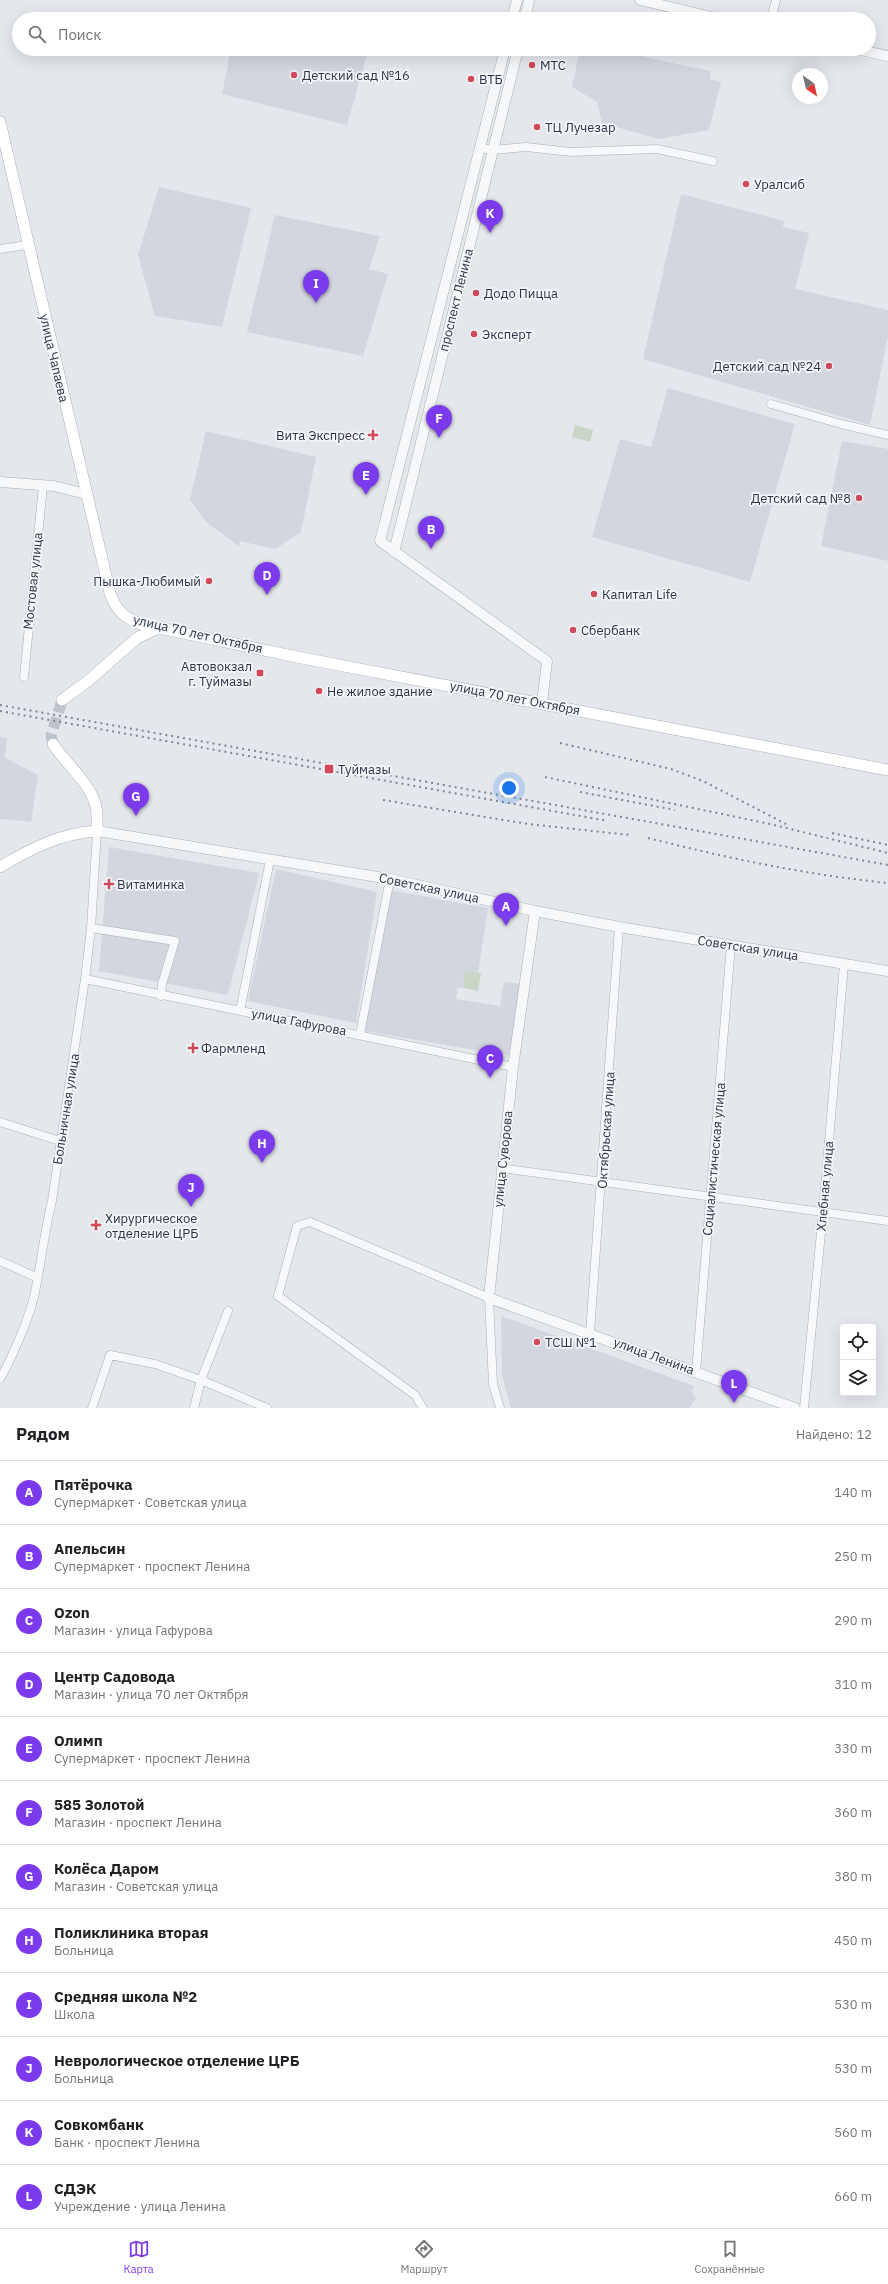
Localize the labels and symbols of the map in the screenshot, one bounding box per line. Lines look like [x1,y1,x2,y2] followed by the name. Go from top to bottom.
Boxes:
[540,57,566,74] place label: МТС
[527,60,537,70] marker: МТС
[302,67,410,84] place label: Детский сад №16
[792,68,828,104] north arrow
[289,70,299,80] marker: Детский сад №16
[479,71,503,88] place label: ВТБ
[466,74,476,84] marker: ВТБ
[545,119,615,136] place label: ТЦ Лучезар
[532,122,542,132] marker: ТЦ Лучезар
[754,176,805,193] place label: Уралсиб
[741,179,751,189] marker: Уралсиб
[477,200,503,233] pin: K
[435,247,477,353] street label: проспект Ленина
[303,270,329,303] pin: I
[484,285,558,302] place label: Додо Пицца
[471,288,481,298] marker: Додо Пицца
[36,312,72,404] street label: улица Чапаева
[482,326,532,343] place label: Эксперт
[469,329,479,339] marker: Эксперт
[713,358,821,375] place label: Детский сад №24
[824,361,834,371] marker: Детский сад №24
[426,405,452,438] pin: F
[276,427,365,444] place label: Вита Экспресс
[368,430,378,440] marker: Вита Экспресс
[353,462,379,495] pin: E
[751,490,851,507] place label: Детский сад №8
[854,493,864,503] marker: Детский сад №8
[418,516,444,549] pin: B
[19,531,47,631] street label: Мостовая улица
[254,562,280,595] pin: D
[93,573,201,590] place label: Пышка-Любимый
[204,576,214,586] marker: Пышка-Любимый
[602,586,677,603] place label: Капитал Life
[589,589,599,599] marker: Капитал Life
[132,611,264,657] street label: улица 70 лет Октября
[581,622,640,639] place label: Сбербанк
[568,625,578,635] marker: Сбербанк
[181,658,252,690] place label: Автовокзал г. Туймазы
[255,668,265,678] marker: Автовокзал г. Туймазы
[448,677,582,719] street label: улица 70 лет Октября
[327,683,433,700] place label: Не жилое здание
[314,686,324,696] marker: Не жилое здание
[338,761,391,778] place label: Туймазы
[323,763,335,775] marker: Туймазы
[499,778,519,798] your location
[123,783,149,816] pin: G
[377,869,481,907] street label: Советская улица
[117,876,184,893] place label: Витаминка
[104,879,114,889] marker: Витаминка
[493,893,519,926] pin: A
[696,932,800,964] street label: Советская улица
[250,1004,348,1040] street label: улица Гафурова
[201,1040,266,1057] place label: Фармленд
[188,1043,198,1053] marker: Фармленд
[477,1045,503,1078] pin: C
[49,1052,83,1166] street label: Больничная улица
[593,1071,619,1189] street label: Октябрьская улица
[699,1082,729,1236] street label: Социалистическая улица
[489,1110,517,1208] street label: улица Суворова
[249,1130,275,1163] pin: H
[813,1140,837,1232] street label: Хлебная улица
[178,1174,204,1207] pin: J
[105,1210,198,1242] place label: Хирургическое отделение ЦРБ
[90,1219,102,1231] marker: Хирургическое отделение ЦРБ
[611,1333,697,1379] street label: улица Ленина
[545,1334,597,1351] place label: ТСШ №1
[532,1337,542,1347] marker: ТСШ №1
[721,1370,747,1403] pin: L

